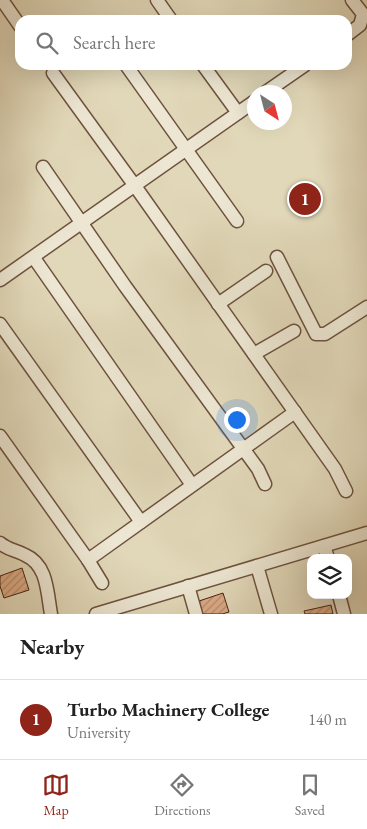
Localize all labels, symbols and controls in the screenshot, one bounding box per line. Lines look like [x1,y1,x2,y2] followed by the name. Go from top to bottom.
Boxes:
[15,15,352,70] search box
[33,29,61,57] icon: search
[73,30,155,55] text: Search here
[247,85,292,130] north arrow
[289,180,321,218] pin: 1
[224,407,250,433] your location
[307,554,352,599] map controls
[307,554,352,599] button: layers
[20,633,84,660] text: Nearby
[67,697,269,722] text: Turbo Machinery College
[32,709,40,730] text: 1
[308,709,347,730] text: 140 m
[67,722,131,743] text: University
[42,771,70,819] tab: Map
[154,771,211,819] tab: Directions
[295,771,325,819] tab: Saved

